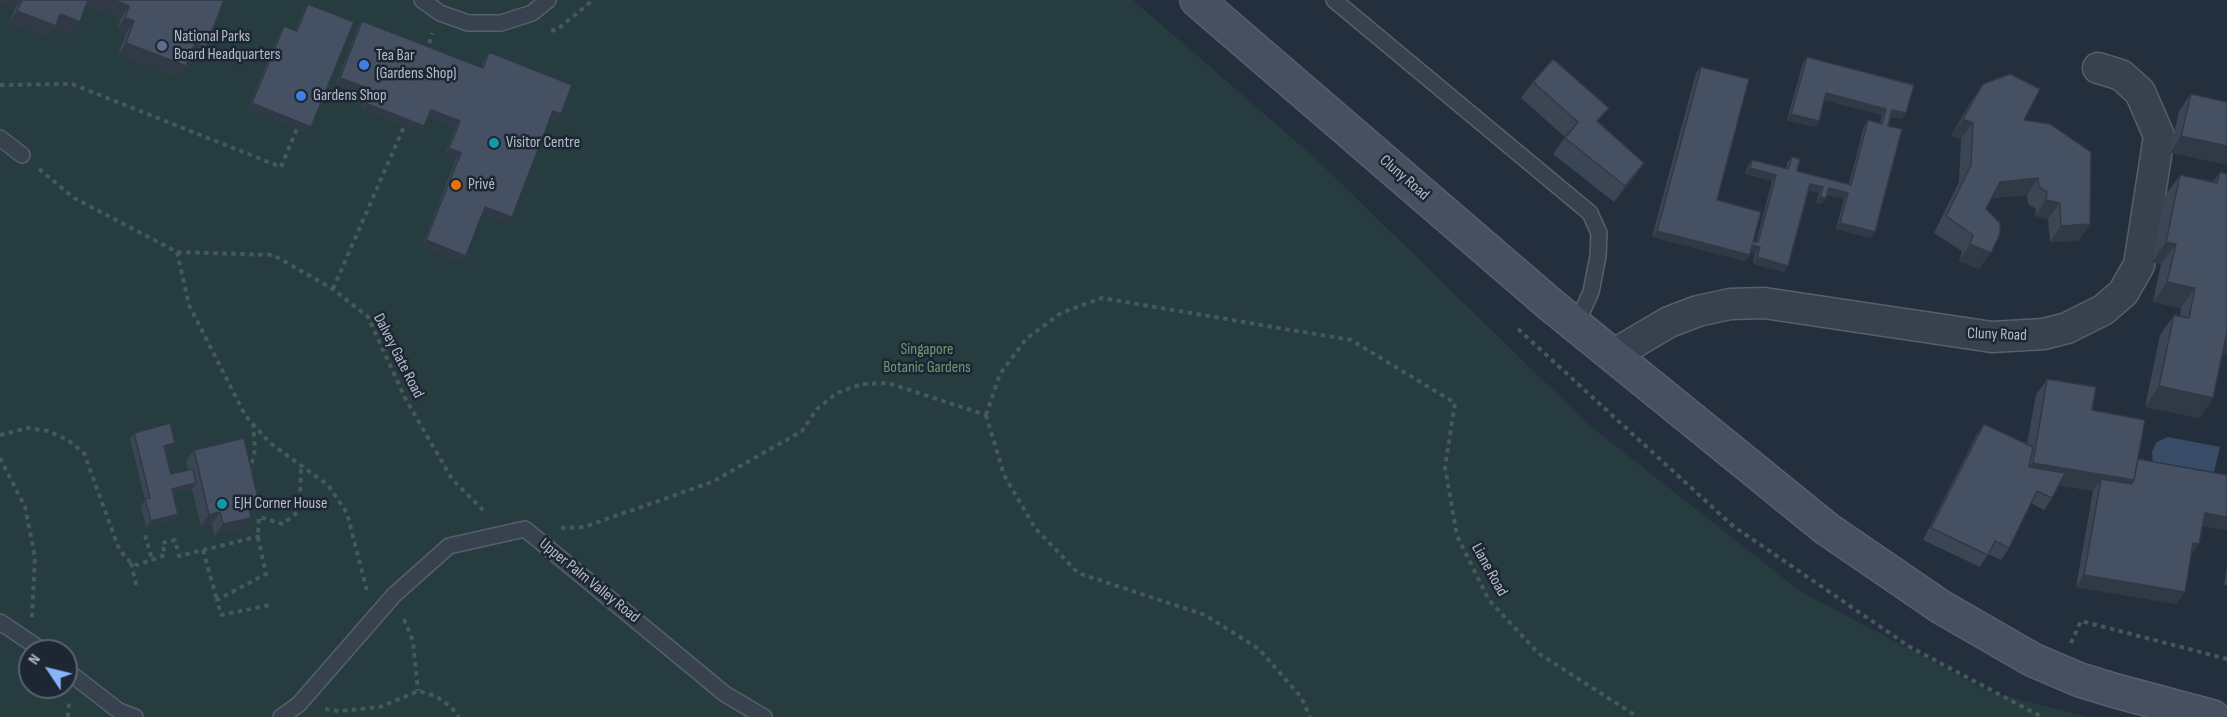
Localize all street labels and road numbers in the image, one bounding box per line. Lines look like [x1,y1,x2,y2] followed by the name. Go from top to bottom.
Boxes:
[1375,151,1433,205] street label: Cluny Road
[368,310,428,402] street label: Dalvey Gate Road
[1967,324,2027,346] street label: Cluny Road
[535,535,643,627] street label: Upper Palm Valley Road
[1467,540,1511,600] street label: Liane Road

